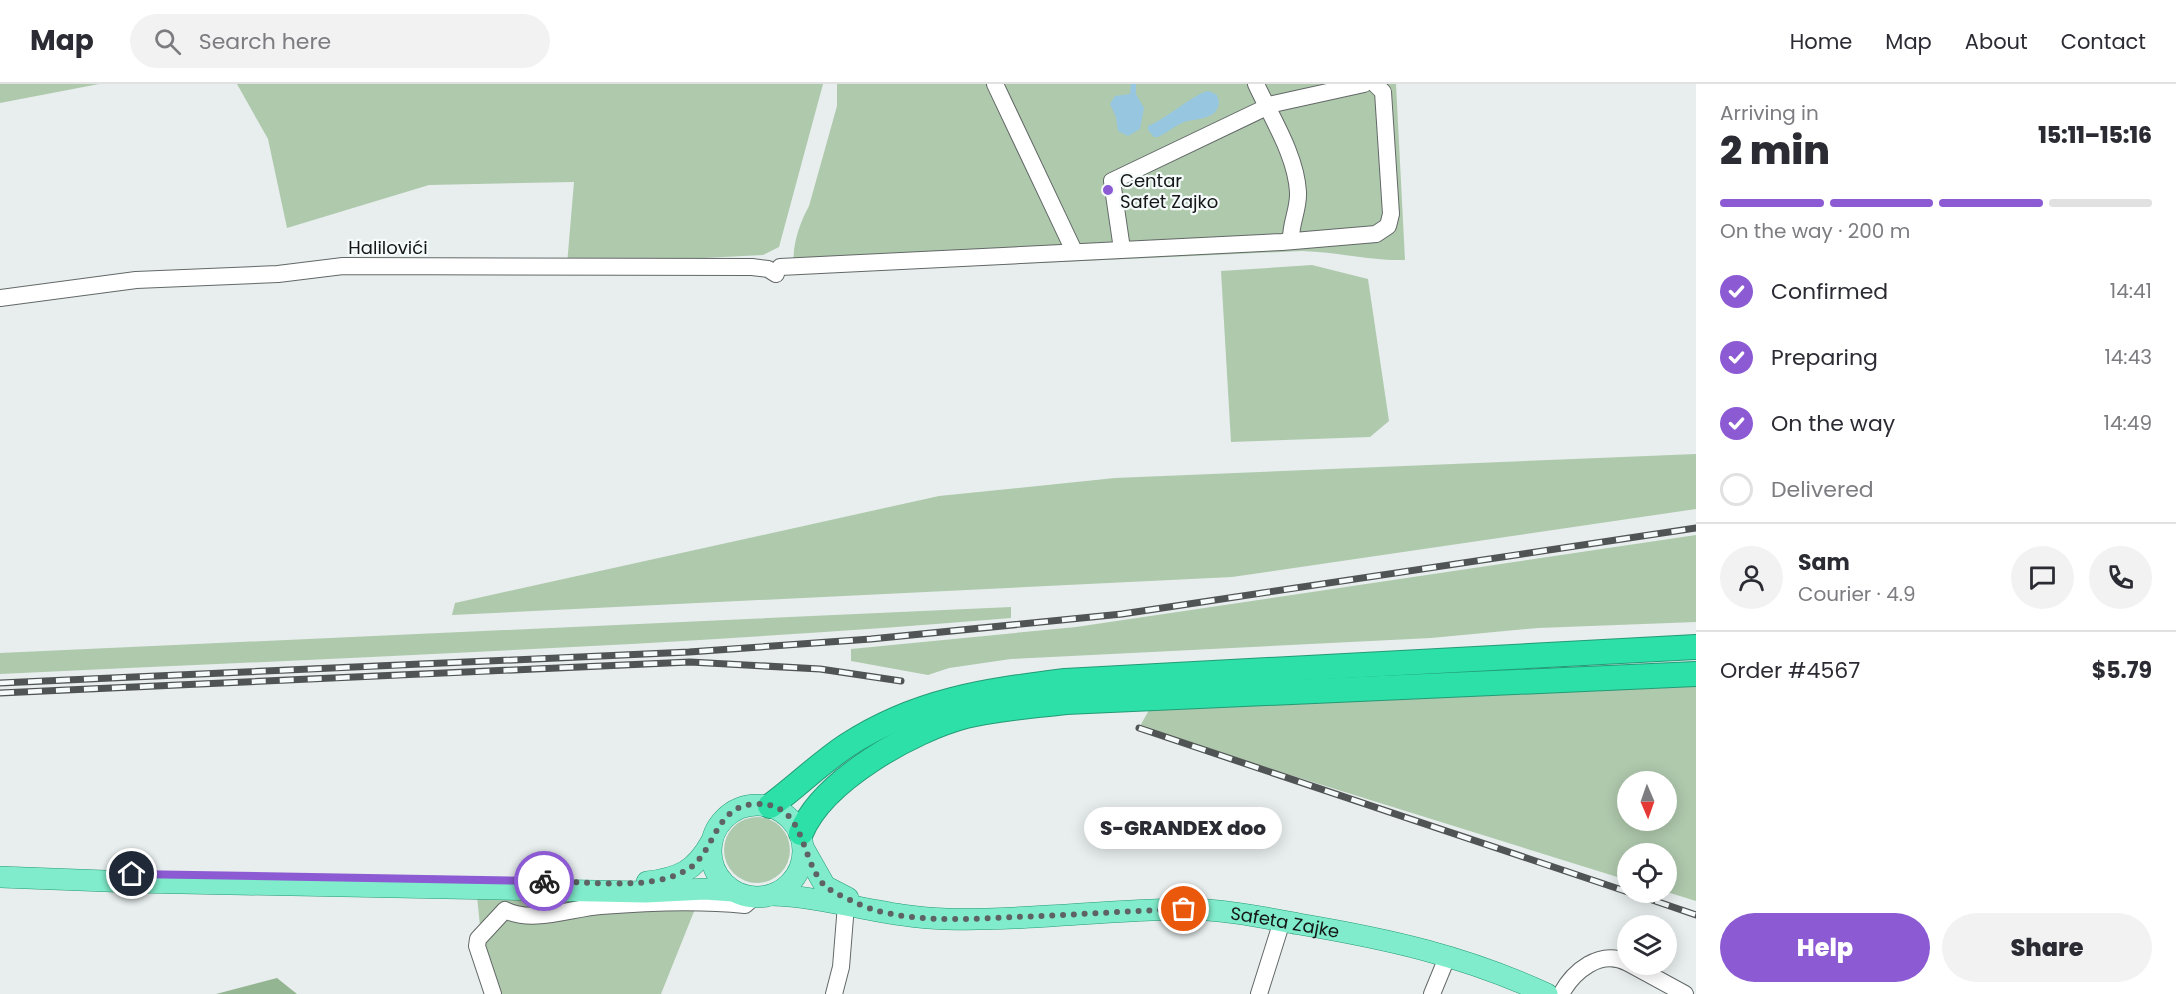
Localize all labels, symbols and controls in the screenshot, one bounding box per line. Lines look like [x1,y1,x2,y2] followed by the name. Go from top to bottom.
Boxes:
[130,14,550,68] search box
[30,21,94,60] text: Map
[151,25,184,58] icon: search
[199,26,331,57] text: Search here
[1790,27,1852,56] text: Home
[1885,27,1932,56] text: Map
[1965,27,2028,56] text: About
[2061,27,2146,56] text: Contact
[1720,99,1819,127] text: Arriving in
[2038,120,2152,151] text: 15:11–15:16
[1720,123,1830,178] text: 2 min
[1120,168,1218,214] place label: Centar Safet Zajko
[1101,183,1115,197] marker: Centar Safet Zajko
[1720,217,1910,245] text: On the way · 200 m
[348,235,428,260] street label: Halilovići
[1720,275,1753,308] icon: check
[1771,276,1888,307] text: Confirmed
[2110,277,2152,305] text: 14:41
[1720,341,1753,374] icon: check
[1771,342,1878,373] text: Preparing
[2104,343,2152,371] text: 14:43
[1720,407,1753,440] icon: check
[1771,408,1895,439] text: On the way
[2104,409,2152,437] text: 14:49
[1771,474,1874,505] text: Delivered
[1720,546,1783,609] button: person
[2011,546,2074,609] button: chat
[2089,546,2152,609] button: phone
[1798,547,1850,578] text: Sam
[1798,580,1916,608] text: Courier · 4.9
[1720,655,1860,686] text: Order #4567
[2092,655,2152,686] text: $5.79
[1617,771,1677,831] north arrow
[1617,771,1677,975] map controls
[1085,807,1283,849] callout: S-GRANDEX doo
[1100,814,1266,842] text: S-GRANDEX doo
[1617,843,1677,903] button: locate
[106,848,157,899] pin
[514,851,574,911] courier
[115,857,148,890] icon: home
[528,865,561,898] icon: bike
[1158,883,1209,934] pin
[1167,892,1200,925] icon: bag
[1229,900,1342,943] street label: Safeta Zajke
[1720,913,1930,982] button: Help
[1942,913,2152,982] button: Share
[1617,915,1677,975] button: layers

